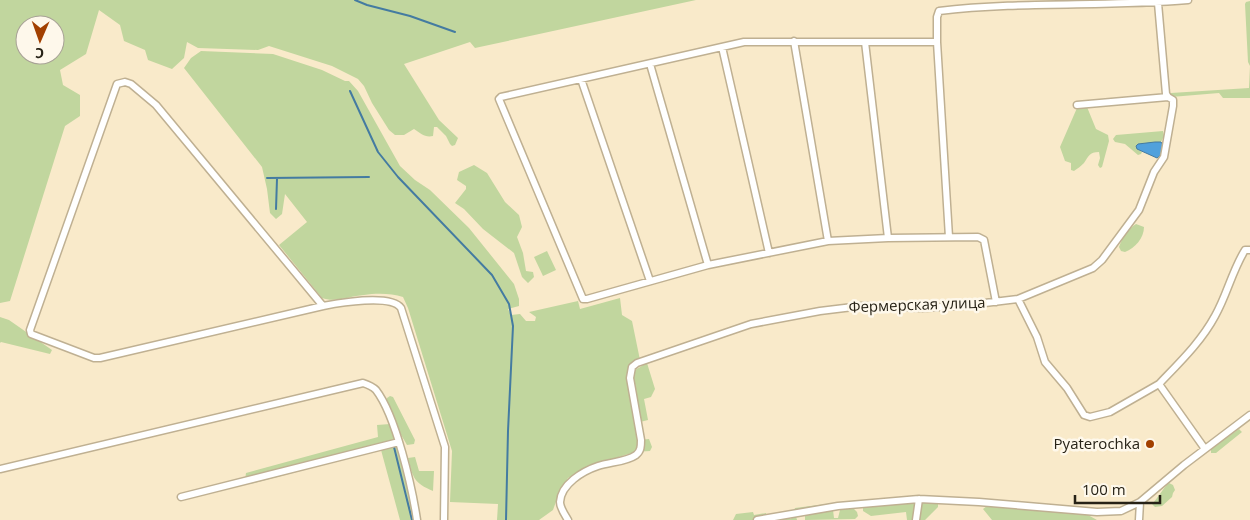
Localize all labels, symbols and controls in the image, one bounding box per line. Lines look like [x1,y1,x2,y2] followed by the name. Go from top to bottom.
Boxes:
[15,15,65,65] north arrow
[35,44,44,63] text: С
[848,292,986,316] street label: Фермерская улица
[1054,433,1140,453] place label: Pyaterochka
[1144,438,1156,450] marker: Pyaterochka
[1075,472,1160,504] scale bar
[1082,479,1126,499] text: 100 m

